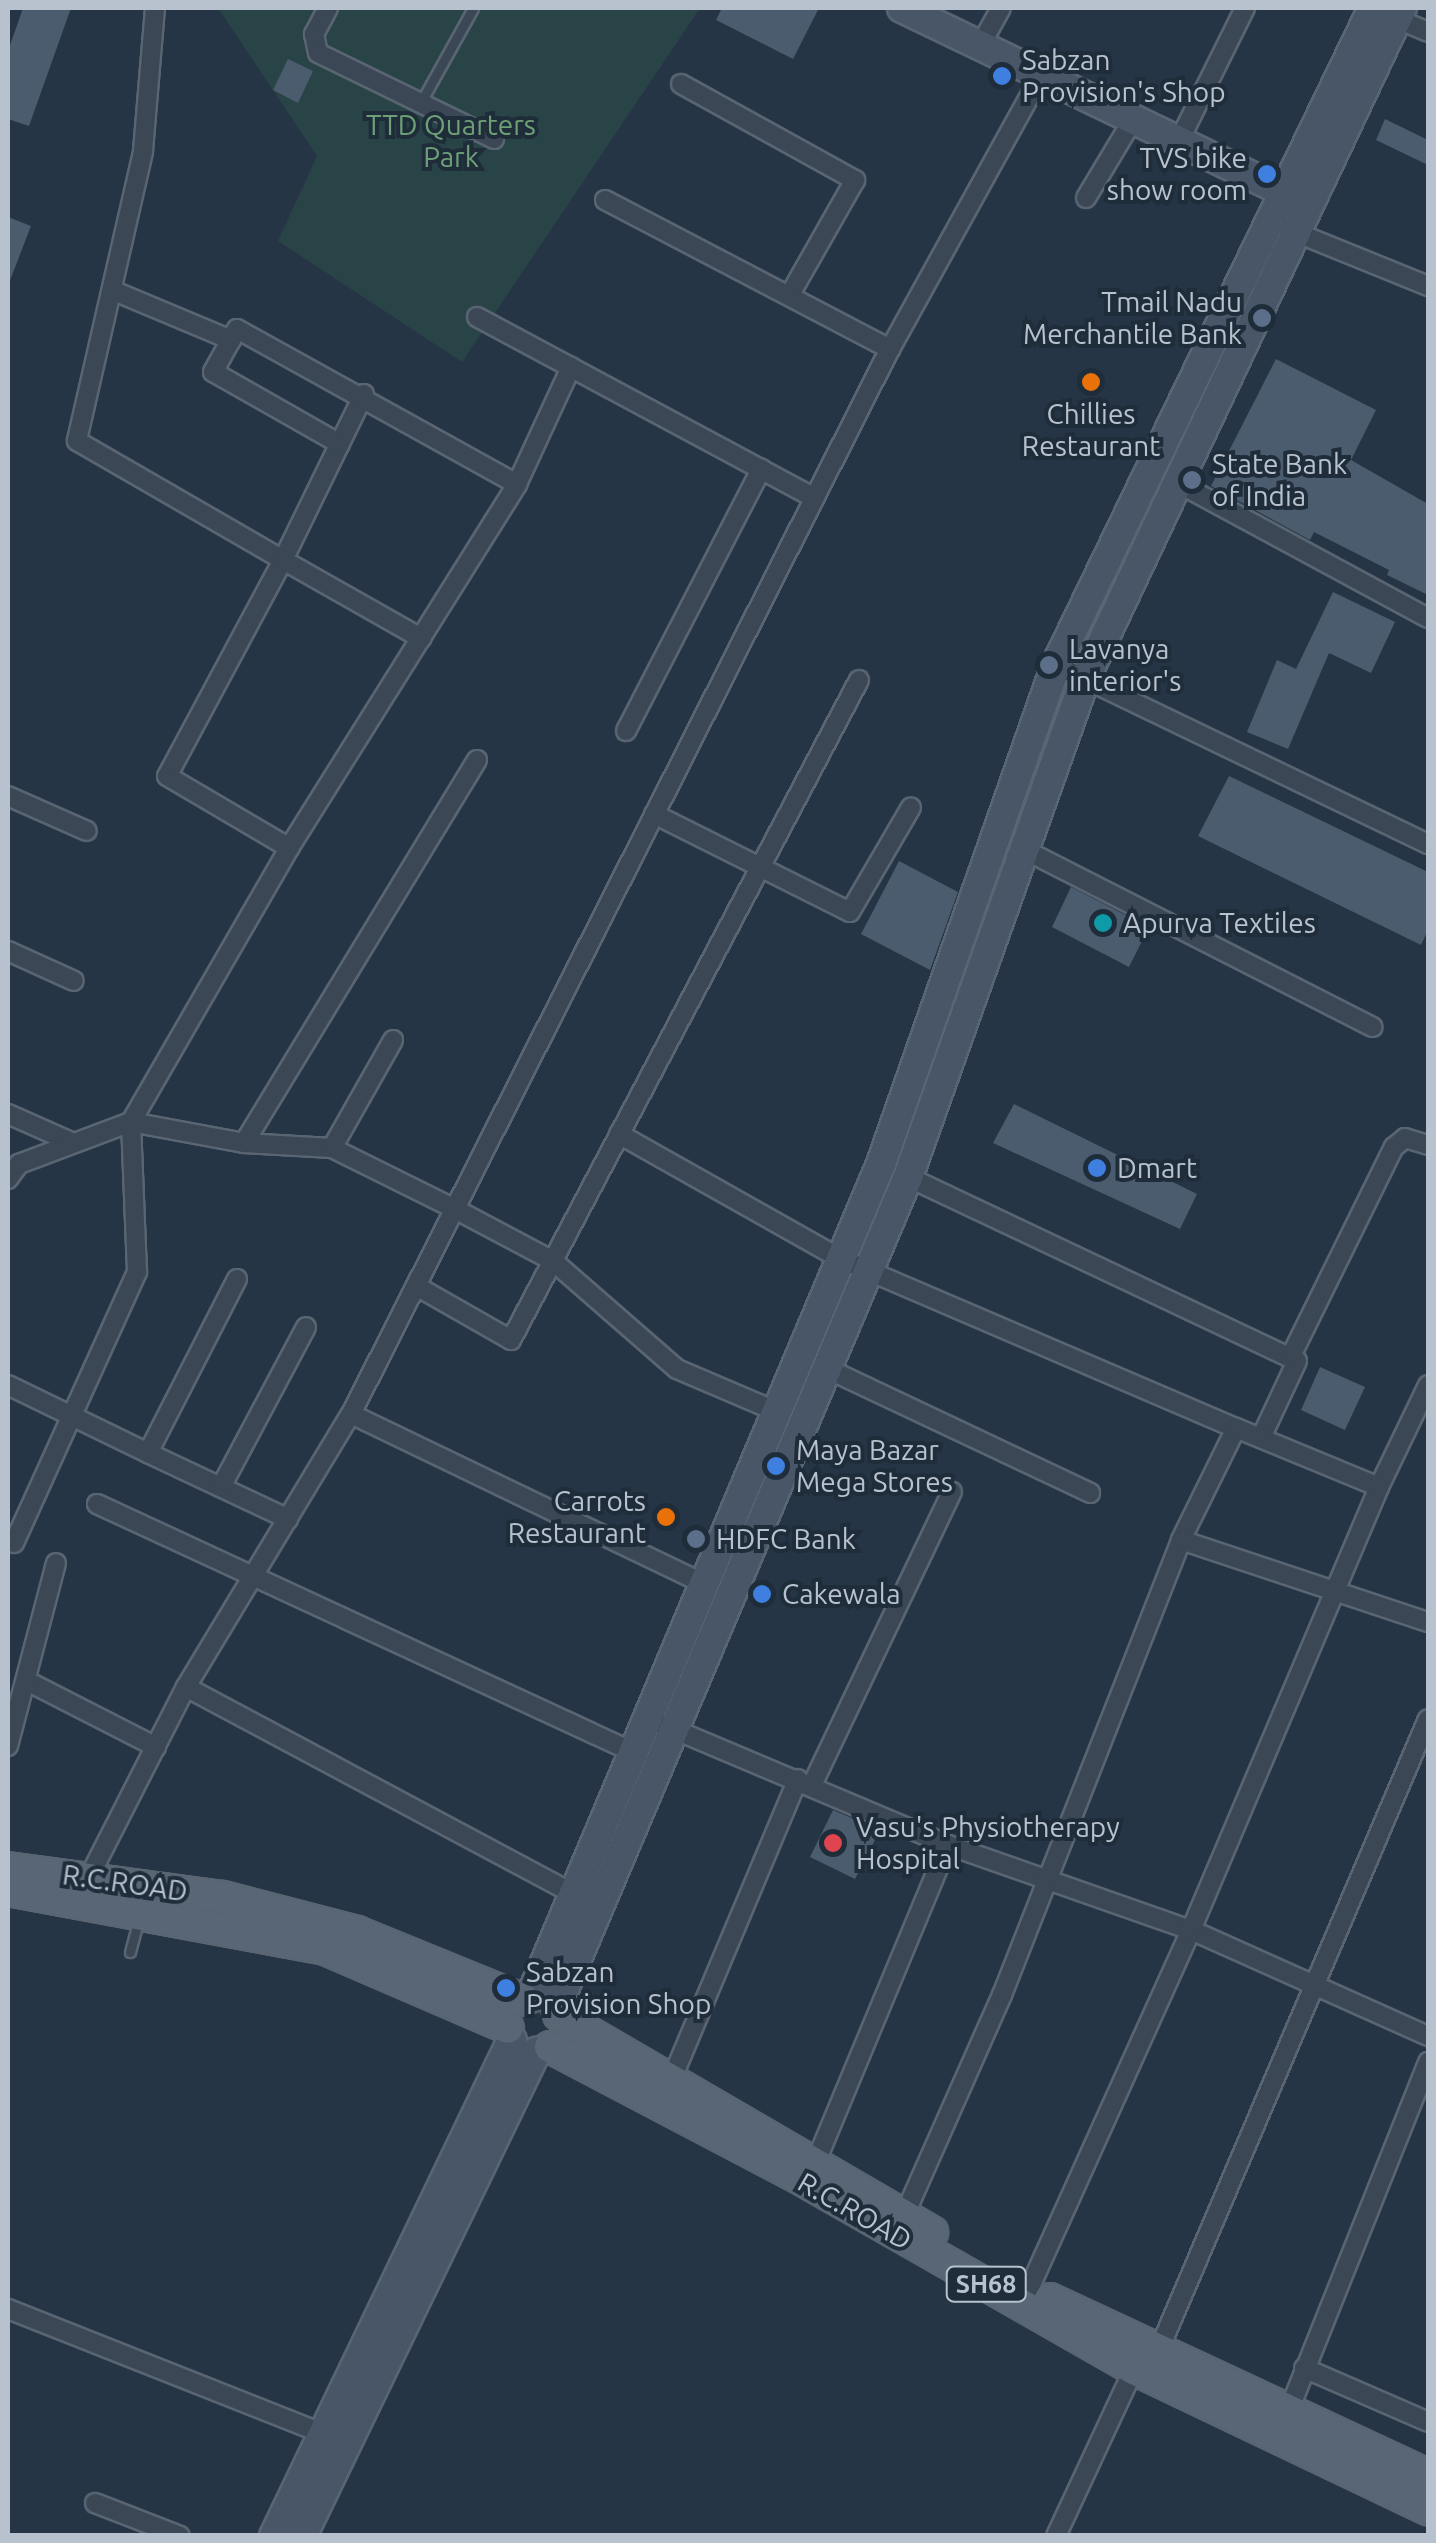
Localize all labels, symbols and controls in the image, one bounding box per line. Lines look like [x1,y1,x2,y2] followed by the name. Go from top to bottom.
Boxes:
[1022,43,1226,109] place label: Sabzan Provision's Shop
[991,65,1013,87] marker: Sabzan Provision's Shop
[366,108,536,174] park label: TTD Quarters Park
[1107,141,1247,207] place label: TVS bike show room
[1256,163,1278,185] marker: TVS bike show room
[1023,285,1242,351] place label: Tmail Nadu Merchantile Bank
[1251,307,1273,329] marker: Tmail Nadu Merchantile Bank
[1080,371,1102,393] marker: Chillies Restaurant
[1022,397,1160,463] place label: Chillies Restaurant
[1212,447,1347,513] place label: State Bank of India
[1181,469,1203,491] marker: State Bank of India
[1069,632,1182,698] place label: Lavanya interior's
[1038,654,1060,676] marker: Lavanya interior's
[1123,906,1316,940] place label: Apurva Textiles
[1092,912,1114,934] marker: Apurva Textiles
[1117,1151,1197,1185] place label: Dmart
[1086,1157,1108,1179] marker: Dmart
[796,1433,953,1499] place label: Maya Bazar Mega Stores
[765,1455,787,1477] marker: Maya Bazar Mega Stores
[508,1484,646,1550] place label: Carrots Restaurant
[655,1506,677,1528] marker: Carrots Restaurant
[716,1522,856,1556] place label: HDFC Bank
[685,1528,707,1550] marker: HDFC Bank
[782,1577,901,1611] place label: Cakewala
[751,1583,773,1605] marker: Cakewala
[856,1810,1120,1876] place label: Vasu's Physiotherapy Hospital
[820,1830,846,1856] marker: Vasu's Physiotherapy Hospital
[60,1858,190,1908] street label: R.C.ROAD
[526,1955,711,2021] place label: Sabzan Provision Shop
[495,1977,517,1999] marker: Sabzan Provision Shop
[792,2165,918,2257] street label: R.C.ROAD
[944,2264,1028,2304] road number: SH68

